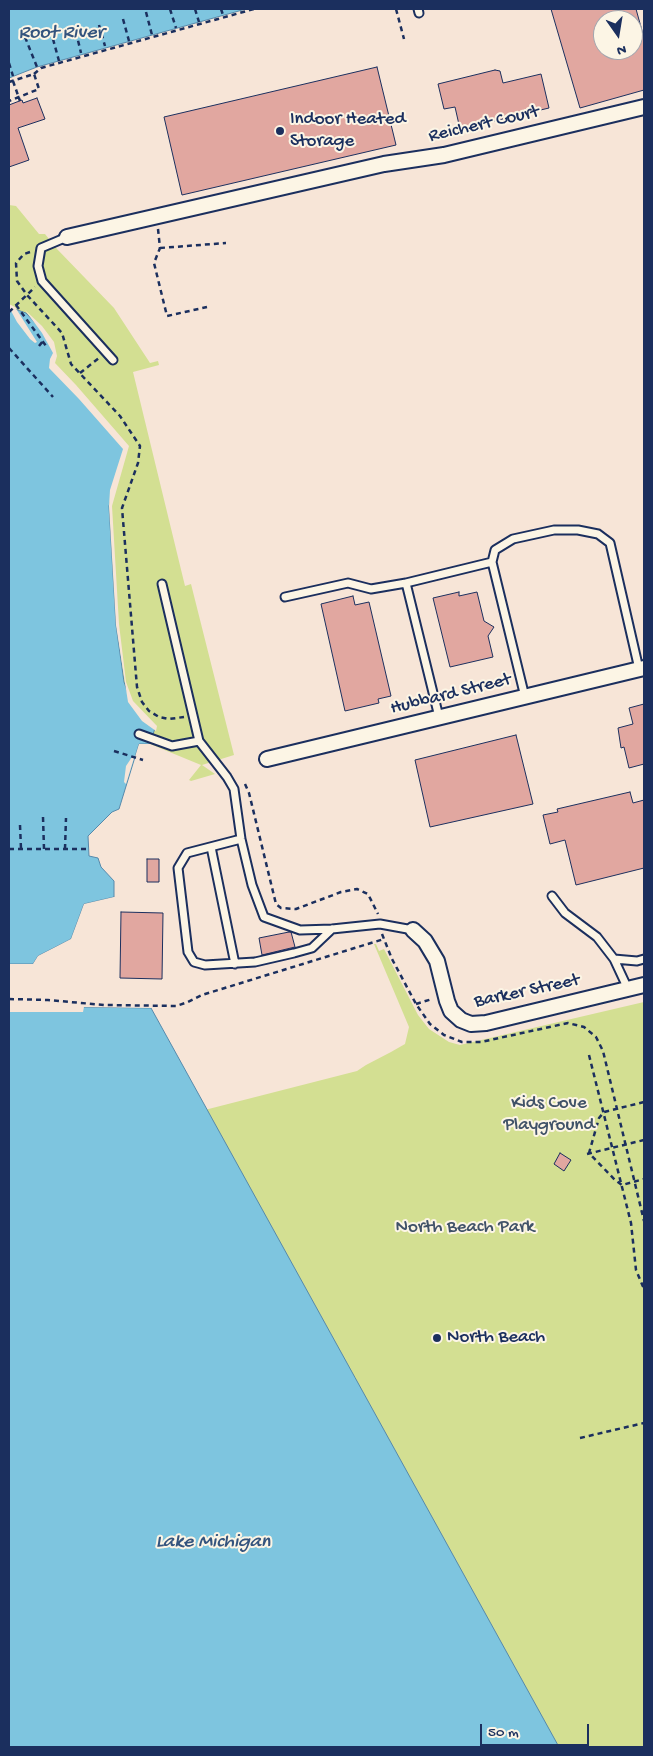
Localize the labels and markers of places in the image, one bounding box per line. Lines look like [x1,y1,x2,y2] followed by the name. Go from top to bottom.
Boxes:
[290,109,406,153] place label: Indoor Heated Storage
[274,125,286,137] marker: Indoor Heated Storage
[447,1327,545,1349] place label: North Beach
[431,1332,443,1344] marker: North Beach

